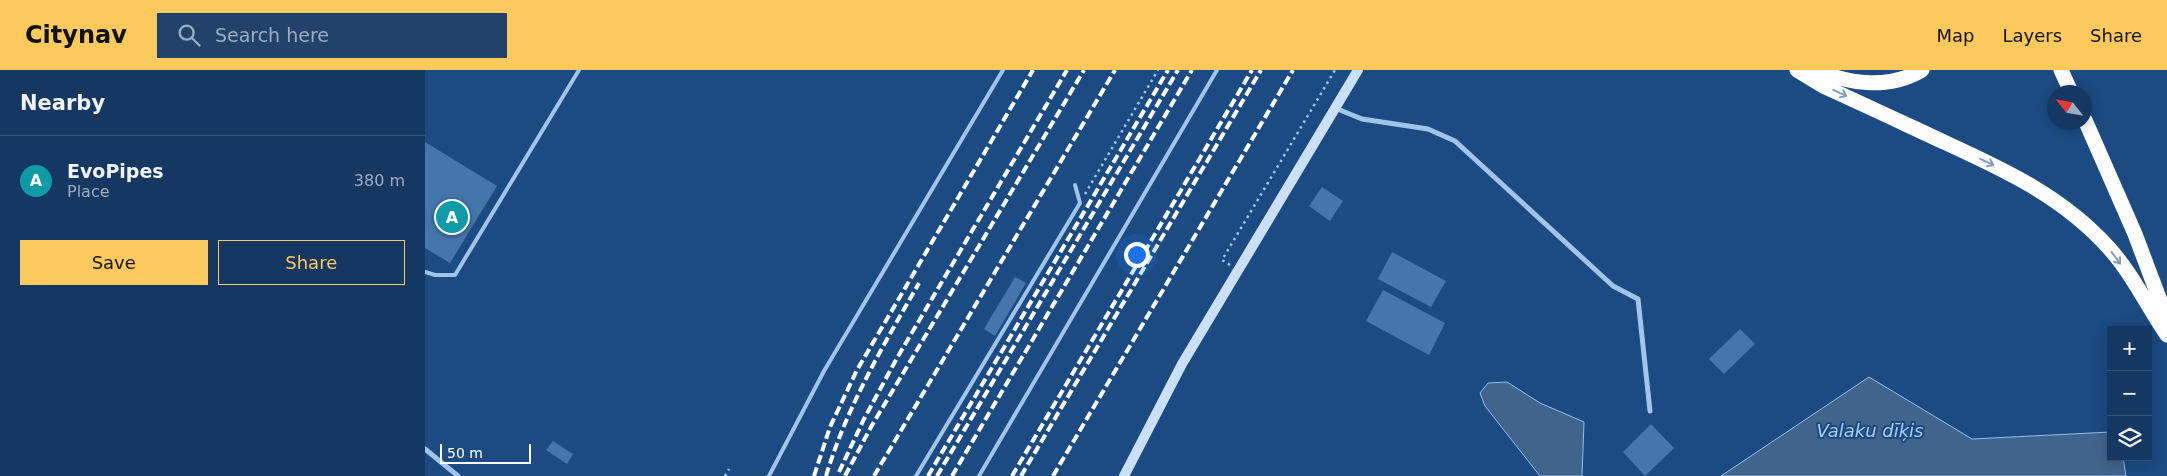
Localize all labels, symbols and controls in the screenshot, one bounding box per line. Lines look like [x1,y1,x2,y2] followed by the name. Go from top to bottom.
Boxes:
[157,13,507,58] search box
[25,21,127,49] text: Citynav
[175,21,203,49] icon: search
[215,24,329,46] text: Search here
[1936,25,1974,46] text: Map
[2002,25,2062,46] text: Layers
[2090,25,2142,46] text: Share
[2047,85,2092,130] north arrow
[1832,89,1847,99] one-way arrow
[20,91,105,115] text: Nearby
[1979,158,1994,167] one-way arrow
[67,160,164,182] text: EvoPipes
[30,171,42,190] text: A
[354,171,405,190] text: 380 m
[67,182,110,201] text: Place
[436,198,468,236] pin: A
[20,240,208,285] button: Save
[218,240,405,285] button: Share
[1124,242,1150,268] your location
[2111,251,2121,265] one-way arrow
[2107,326,2152,461] map controls
[2107,326,2152,371] button: +
[2107,371,2152,416] button: −
[2107,416,2152,461] button: layers
[1816,420,1924,441] water label: Valaku dīķis
[440,441,531,464] scale bar
[447,445,483,461] text: 50 m

